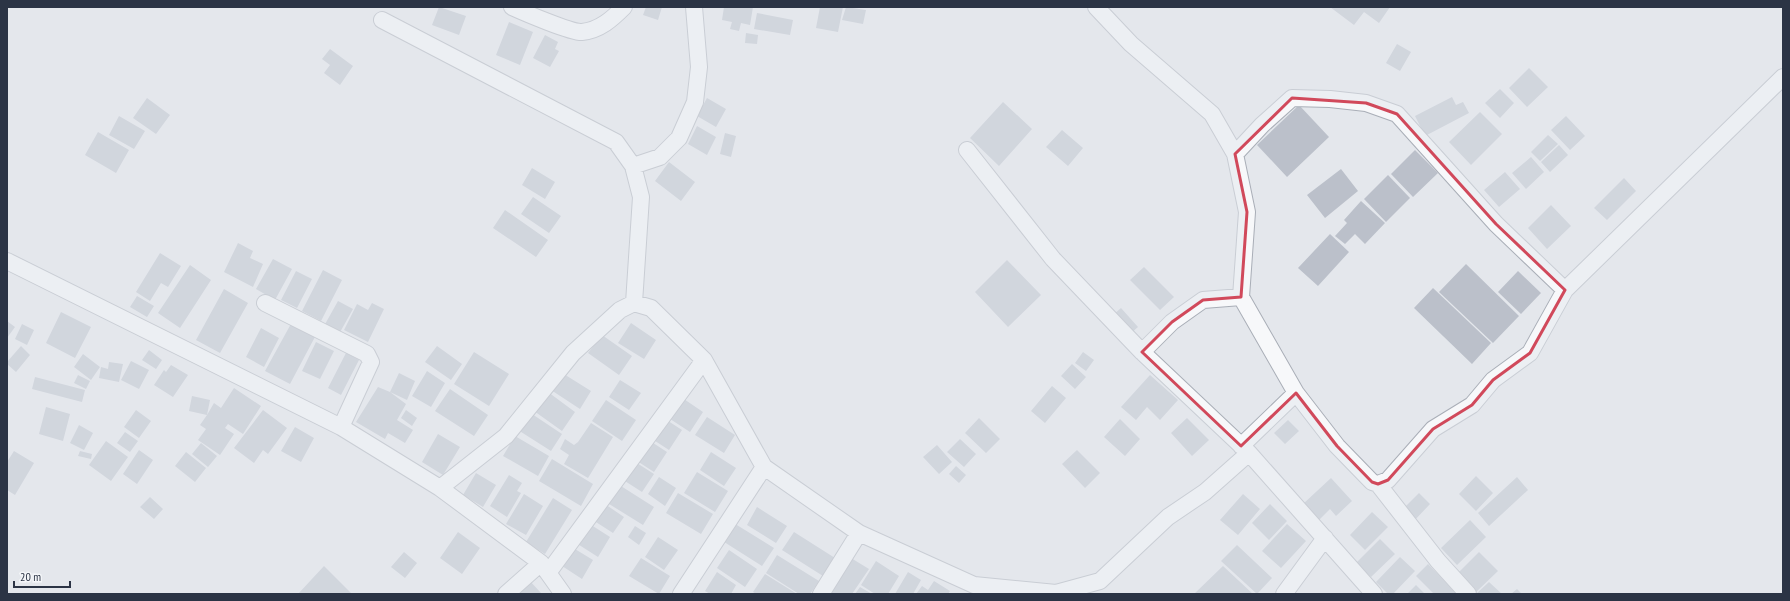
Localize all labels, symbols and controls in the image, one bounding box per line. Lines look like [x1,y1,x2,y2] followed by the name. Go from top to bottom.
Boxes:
[14,563,70,589] scale bar
[20,569,41,584] text: 20 m

